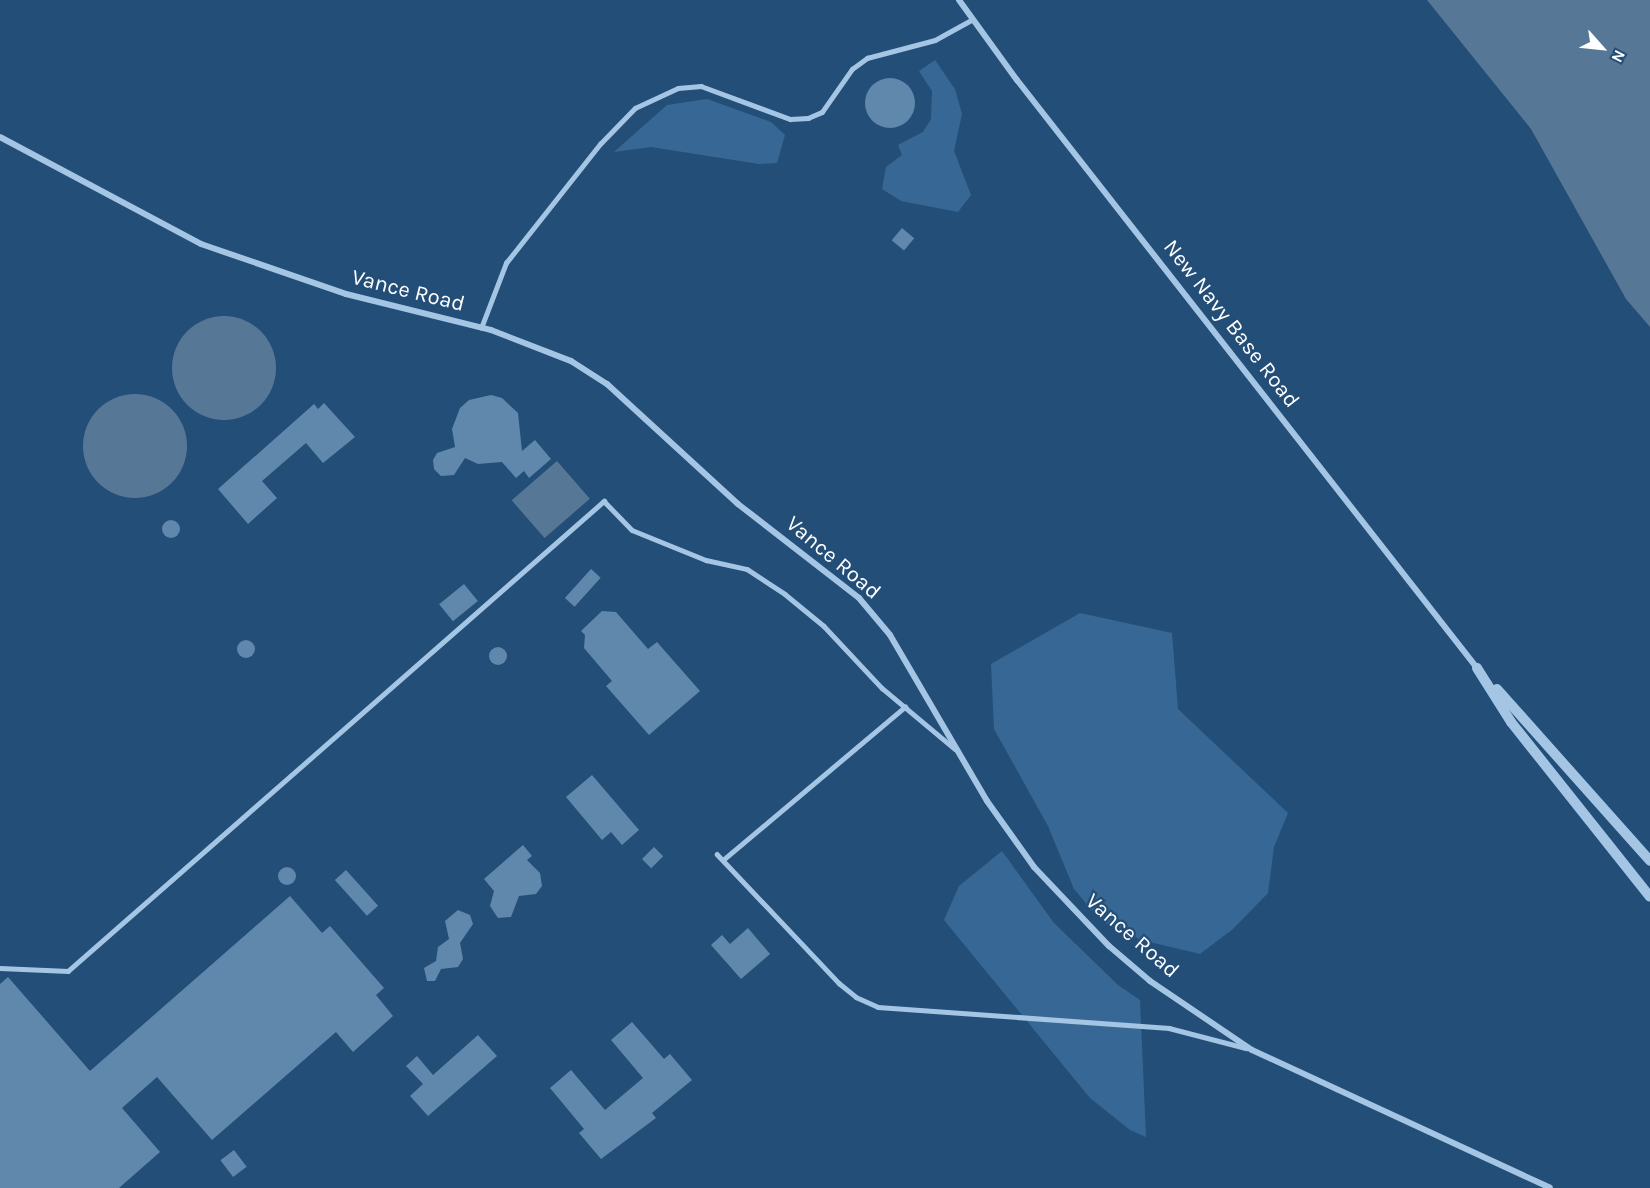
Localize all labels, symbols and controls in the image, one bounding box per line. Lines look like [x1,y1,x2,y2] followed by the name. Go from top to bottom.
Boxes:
[1572,18,1632,78] north arrow
[1607,47,1630,66] text: N
[1157,235,1305,413] street label: New Navy Base Road
[349,264,467,318] street label: Vance Road
[780,511,886,605] street label: Vance Road
[1080,888,1184,984] street label: Vance Road

